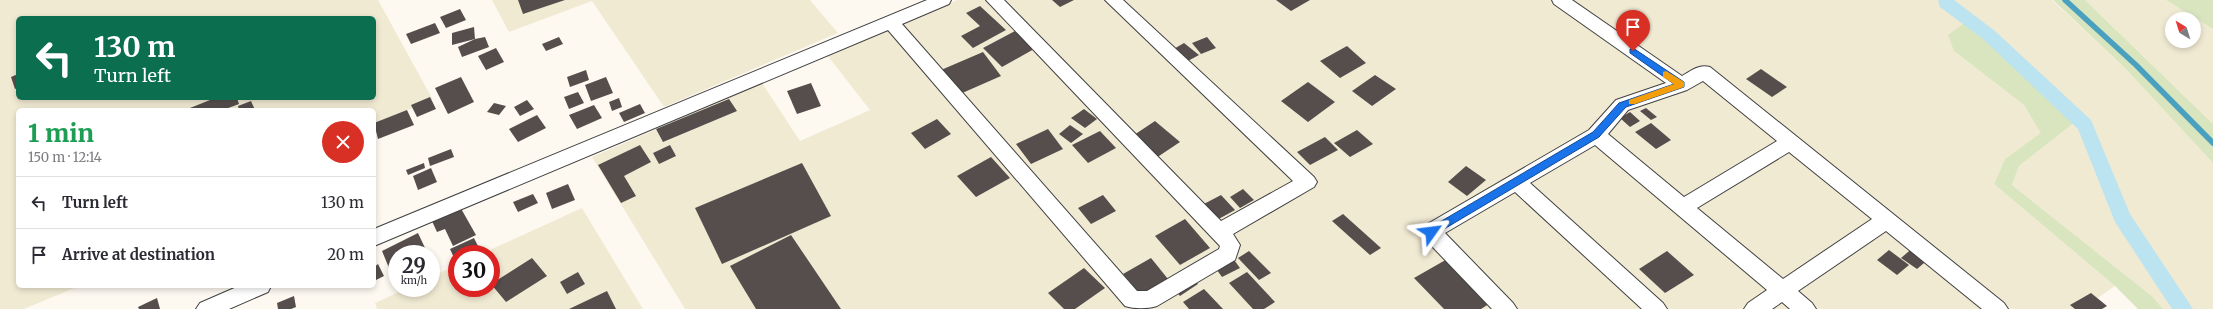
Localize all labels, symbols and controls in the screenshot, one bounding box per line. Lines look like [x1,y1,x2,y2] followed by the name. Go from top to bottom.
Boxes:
[1616,10,1650,51] pin
[2165,12,2201,48] north arrow
[2165,12,2201,48] map controls
[1622,16,1644,38] icon: arrive
[94,29,176,65] text: 130 m
[28,32,80,84] icon: left
[94,64,171,87] text: Turn left
[28,118,94,149] text: 1 min
[322,121,364,163] button: close
[28,149,102,166] text: 150 m · 12:14
[28,192,50,214] icon: left
[62,193,128,212] text: Turn left
[321,193,364,212] text: 130 m
[1410,211,1452,253] position arrow
[28,244,50,266] icon: arrive
[62,245,215,264] text: Arrive at destination
[327,245,364,264] text: 20 m
[448,245,500,297] speed limit sign: 30
[402,253,426,278] text: 29
[401,274,427,287] text: km/h

